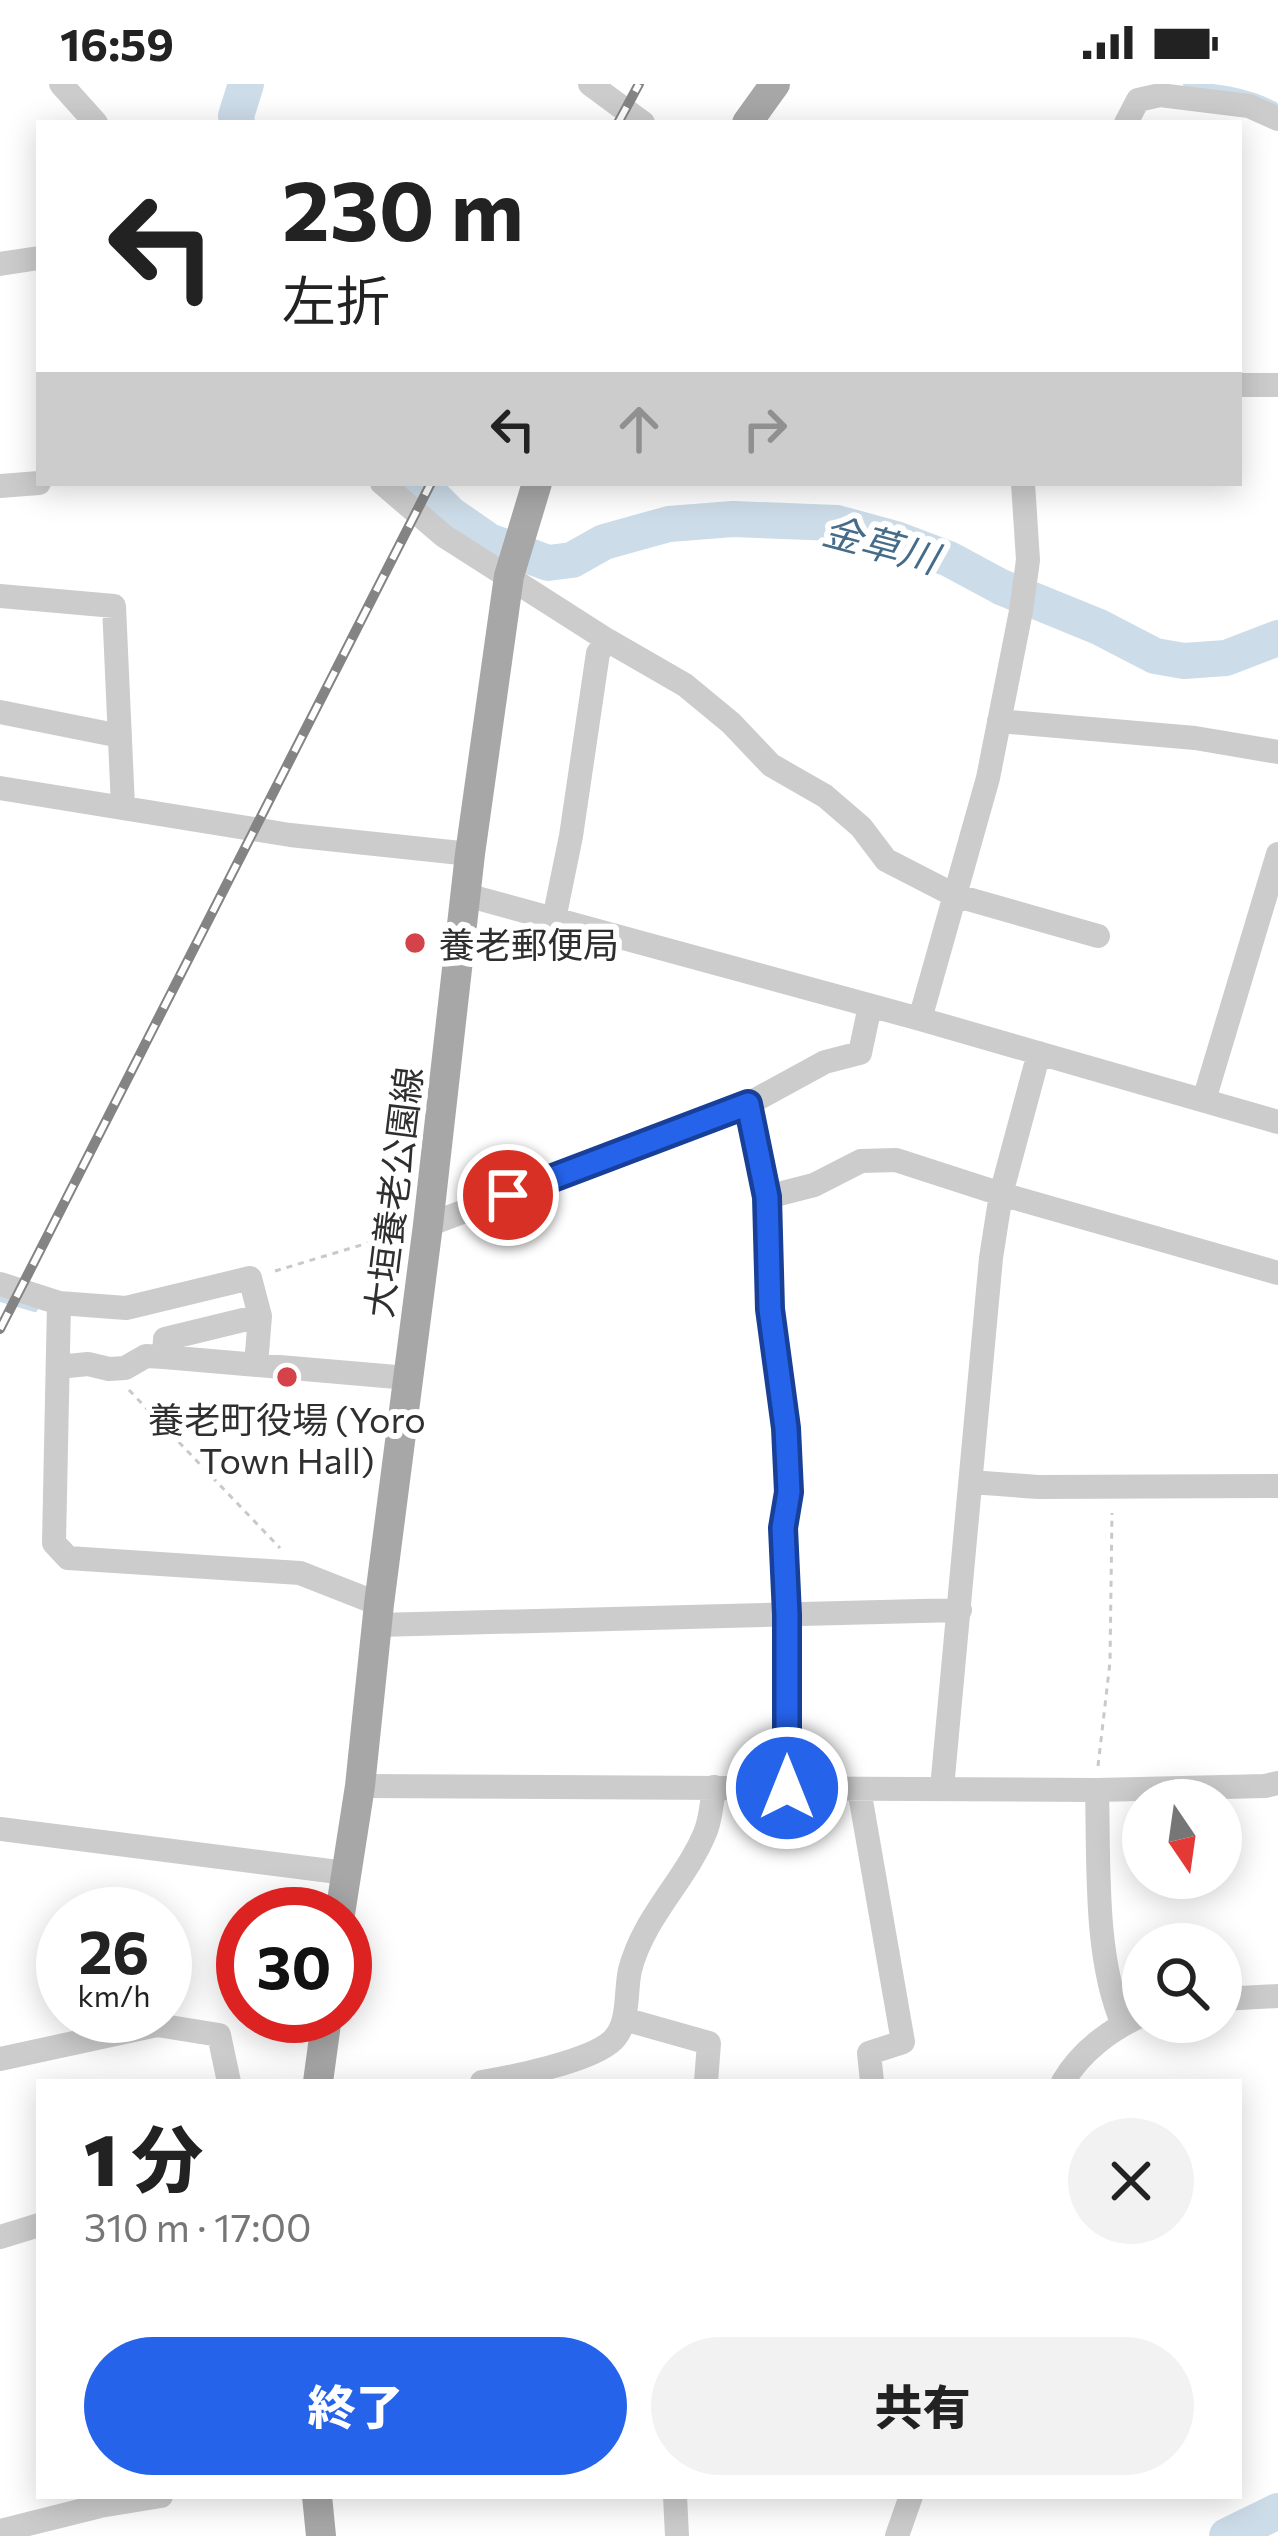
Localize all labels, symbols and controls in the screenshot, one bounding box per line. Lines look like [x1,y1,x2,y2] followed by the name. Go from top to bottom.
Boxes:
[60,15,174,70] text: 16:59
[282,156,524,258] text: 230 m
[84,168,240,324] icon: left
[282,266,390,332] text: 左折
[480,396,546,462] icon: left
[606,396,672,462] icon: ahead
[732,396,798,462] icon: right
[818,505,948,582] water label: 金草川
[439,921,619,965] place label: 養老郵便局
[402,930,428,956] marker: 養老郵便局
[355,1064,429,1320] street label: 大垣養老公園線
[457,1144,559,1246] pin
[475,1162,541,1228] icon: arrive
[274,1364,300,1390] marker: 養老町役場 (Yoro Town Hall)
[148,1396,426,1481] place label: 養老町役場 (Yoro Town Hall)
[724,1725,850,1851] position arrow
[1122,1779,1242,1899] north arrow
[1122,1779,1242,2043] map controls
[216,1887,372,2043] speed limit sign: 30
[79,1913,149,1986] text: 26
[1122,1923,1242,2043] button: search
[78,1976,150,2013] text: km/h
[84,2113,203,2201] text: 1 分
[1068,2118,1194,2244] button: close
[84,2202,311,2250] text: 310 m · 17:00
[84,2337,627,2475] button: 終了
[651,2337,1194,2475] button: 共有

